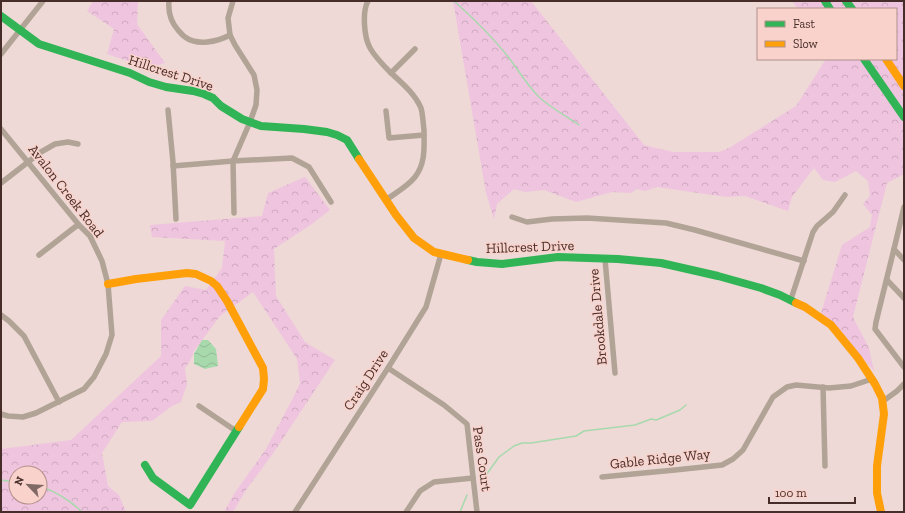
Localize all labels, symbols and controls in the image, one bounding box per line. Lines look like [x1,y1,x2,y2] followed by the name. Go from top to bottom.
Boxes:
[757,8,897,60] legend
[793,17,816,31] text: Fast
[793,37,819,51] text: Slow
[126,51,216,95] street label: Hillcrest Drive
[24,141,108,241] street label: Avalon Creek Road
[486,237,575,257] street label: Hillcrest Drive
[585,268,611,366] street label: Brookdale Drive
[340,346,392,414] street label: Craig Drive
[469,425,495,493] street label: Pass Court
[609,445,712,473] street label: Gable Ridge Way
[8,465,48,505] north arrow
[12,474,27,488] text: N
[769,479,855,505] scale bar
[775,486,807,500] text: 100 m

